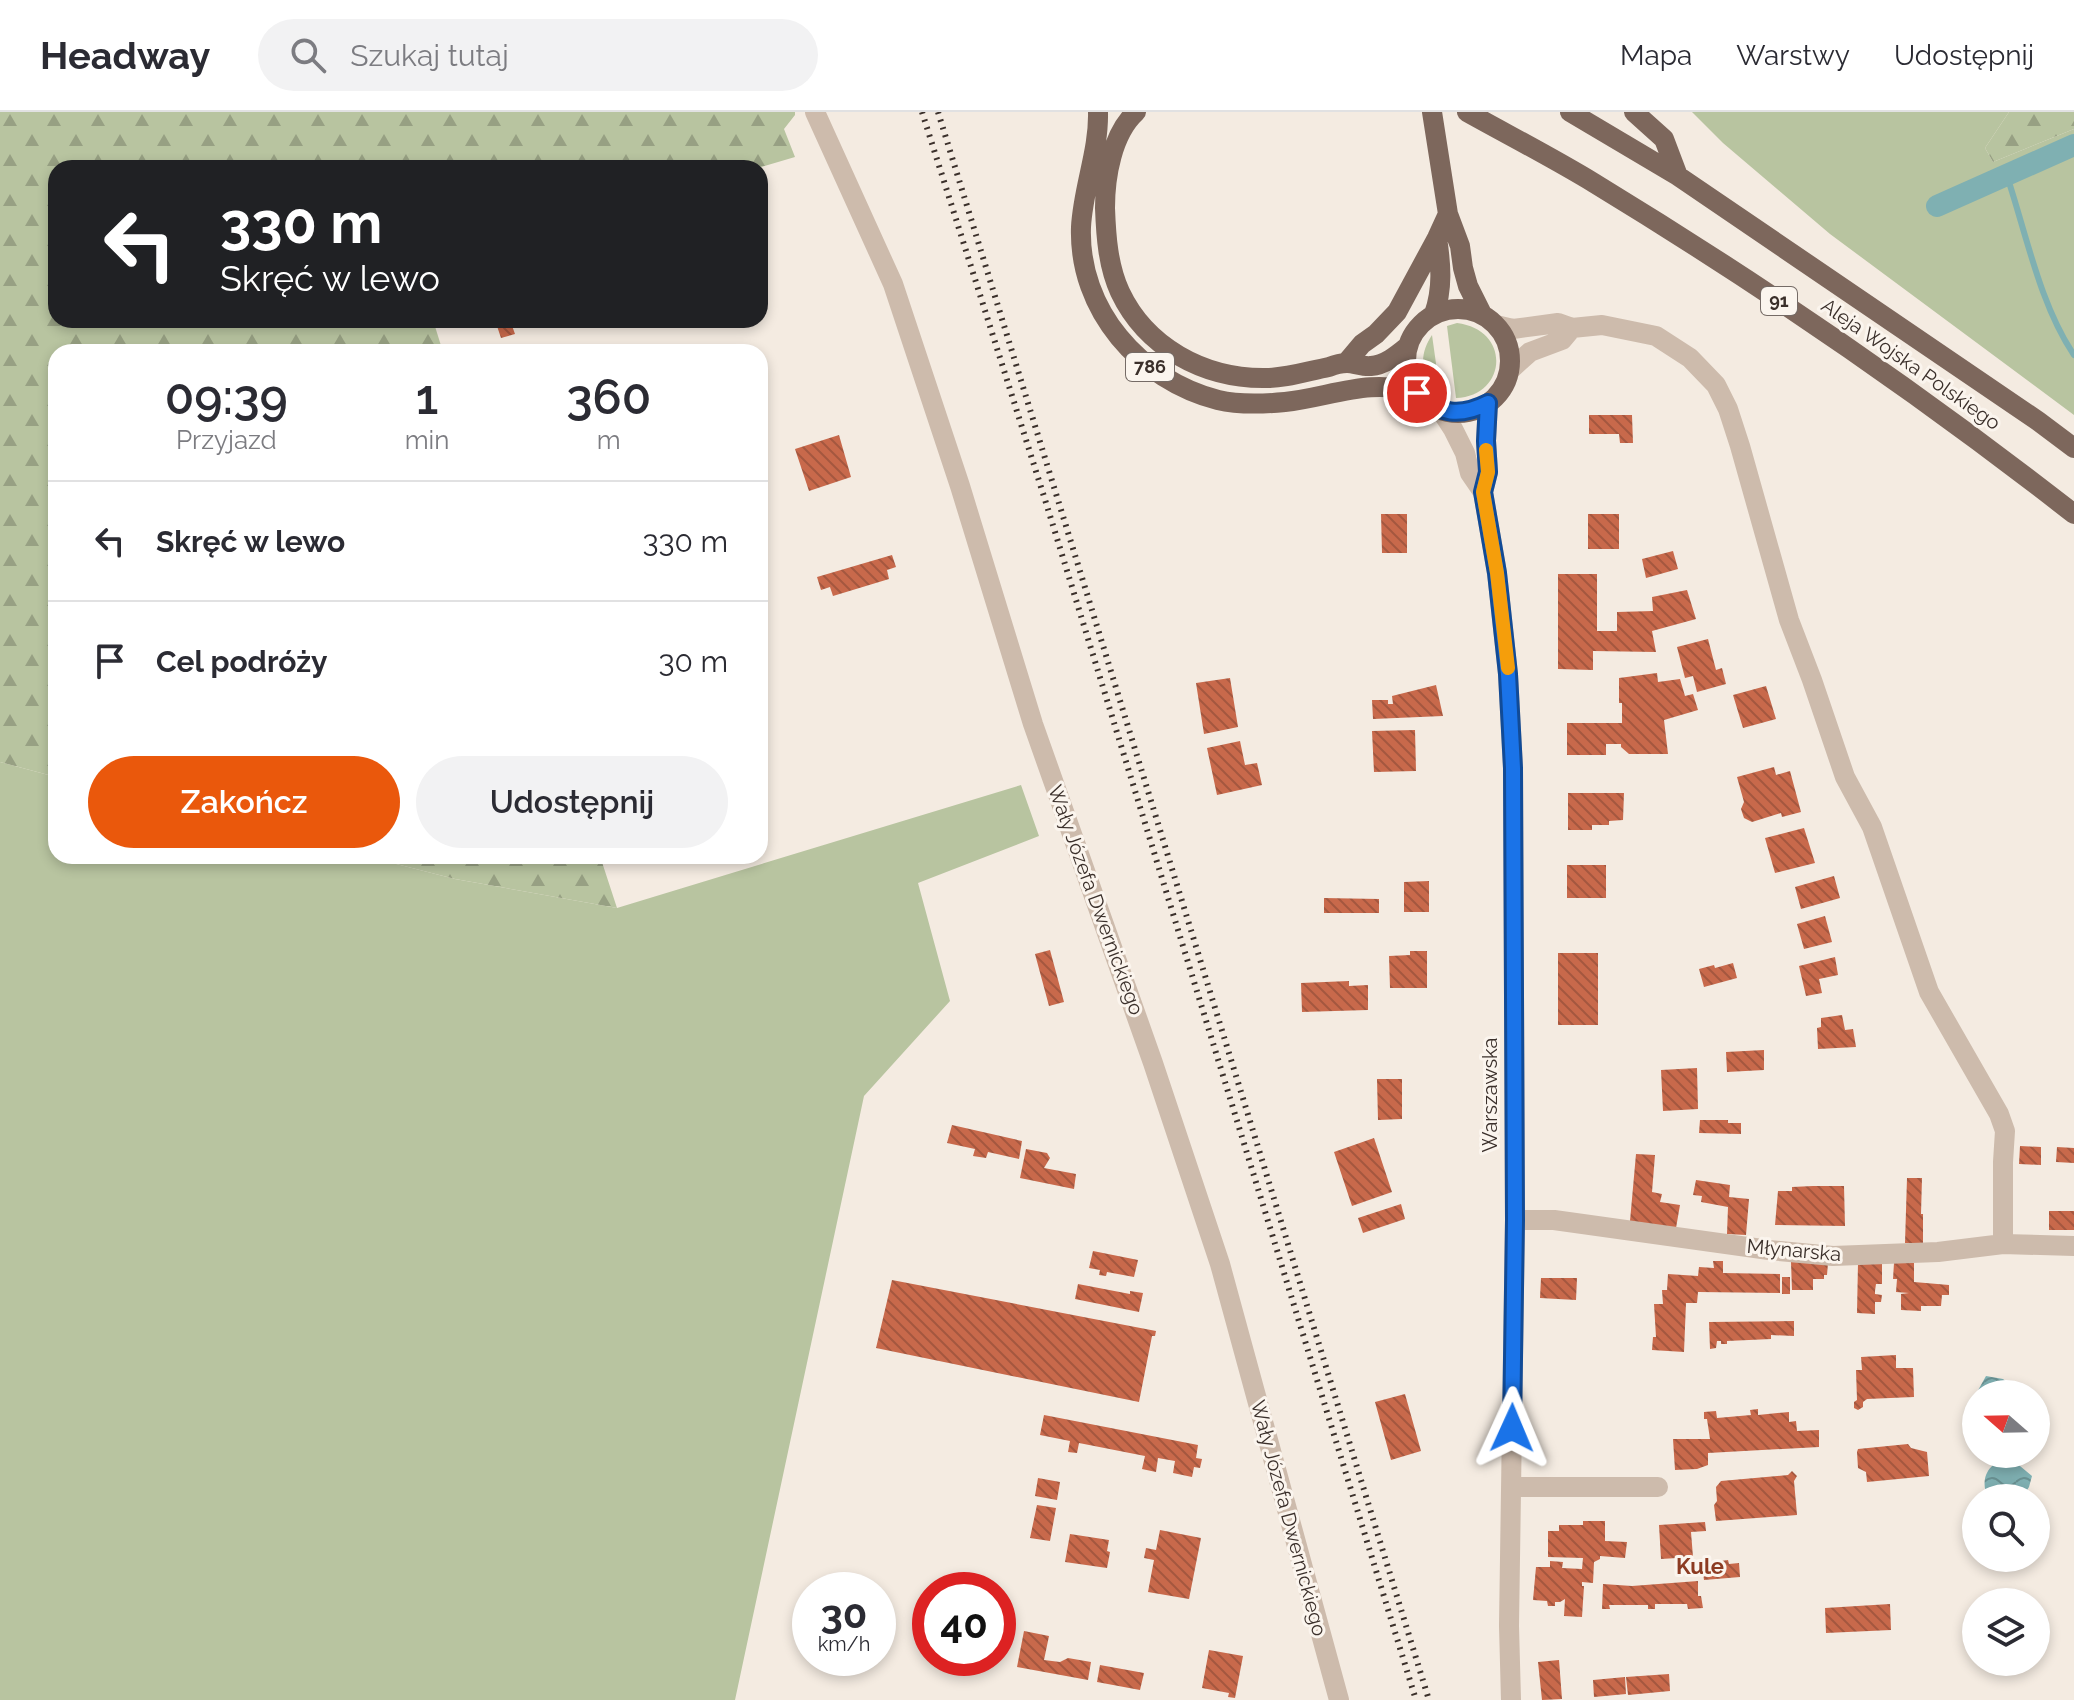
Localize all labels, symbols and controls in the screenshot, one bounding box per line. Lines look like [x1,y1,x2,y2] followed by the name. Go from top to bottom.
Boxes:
[258,19,818,91] search box
[40,33,210,78] text: Headway
[286,33,330,77] icon: search
[350,38,509,73] text: Szukaj tutaj
[1620,39,1692,72] text: Mapa
[1736,39,1850,72] text: Warstwy
[1894,39,2034,72] text: Udostępnij
[220,190,382,256] text: 330 m
[88,192,192,296] icon: left
[220,257,440,299] text: Skręć w lewo
[1761,287,1797,315] road number: 91
[1817,293,2005,435] street label: Aleja Wojska Polskiego
[1126,353,1174,381] road number: 786
[1383,359,1451,427] pin
[165,369,288,425] text: 09:39
[416,369,438,425] text: 1
[566,369,651,425] text: 360
[1395,371,1439,415] icon: arrive
[176,425,277,455] text: Przyjazd
[405,425,449,455] text: min
[597,425,621,455] text: m
[88,519,132,563] icon: left
[156,524,345,559] text: Skręć w lewo
[642,524,728,559] text: 330 m
[88,639,132,683] icon: arrive
[156,644,328,679] text: Cel podróży
[658,644,728,679] text: 30 m
[88,756,400,848] button: Zakończ
[416,756,728,848] button: Udostępnij
[1043,782,1149,1018] street label: Wały Józefa Dwernickiego
[1478,1038,1502,1152] street label: Warszawska
[1746,1234,1842,1266] street label: Młynarska
[1962,1380,2050,1468] north arrow
[1962,1380,2050,1676] map controls
[1470,1386,1554,1470] position arrow
[1246,1398,1332,1639] street label: Wały Józefa Dwernickiego
[1962,1484,2050,1572] button: search
[1676,1553,1724,1579] district label: Kule
[912,1572,1016,1676] speed limit sign: 40
[1962,1588,2050,1676] button: layers
[821,1590,867,1637] text: 30
[818,1632,870,1656] text: km/h

